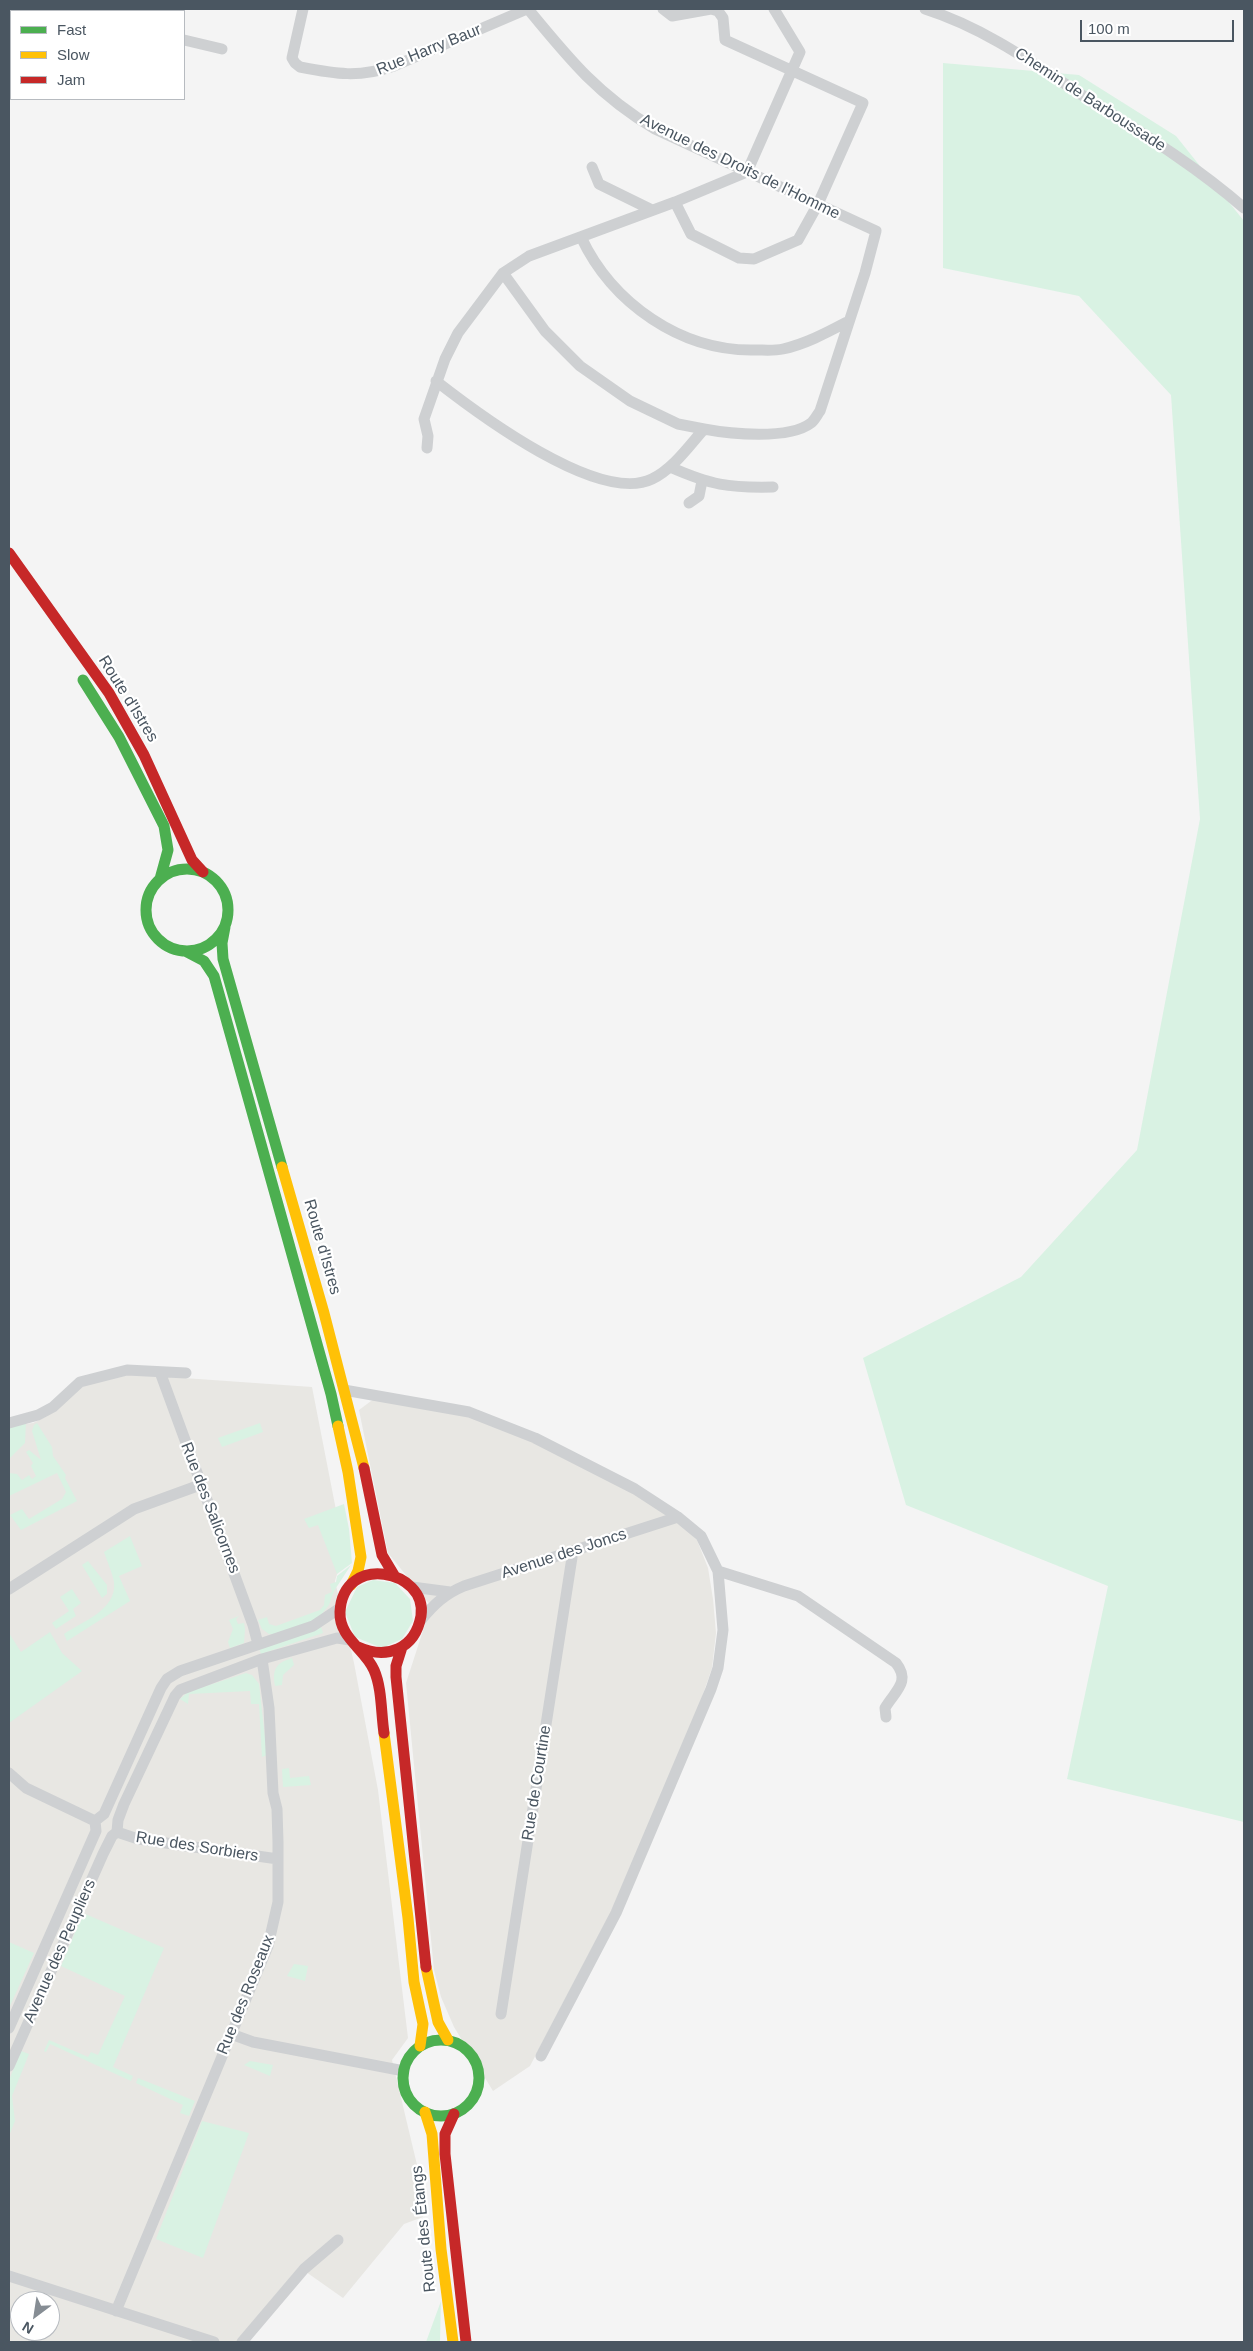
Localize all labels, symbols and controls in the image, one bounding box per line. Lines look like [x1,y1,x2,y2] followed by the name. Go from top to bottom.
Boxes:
[10,10,185,100] legend
[1083,10,1237,42] scale bar
[374,20,484,80] street label: Rue Harry Baur
[1088,20,1130,37] text: 100 m
[57,21,86,38] text: Fast
[1011,44,1169,156] street label: Chemin de Barboussade
[57,46,90,63] text: Slow
[57,71,85,88] text: Jam
[637,110,843,224] street label: Avenue des Droits de l'Homme
[94,652,162,746] street label: Route d'Istres
[299,1197,345,1297] street label: Route d'Istres
[176,1440,244,1576] street label: Rue des Salicornes
[499,1525,629,1583] street label: Avenue des Joncs
[518,1724,556,1842] street label: Rue de Courtine
[134,1828,260,1866] street label: Rue des Sorbiers
[20,1876,100,2026] street label: Avenue des Peupliers
[213,1932,279,2058] street label: Rue des Roseaux
[408,2165,440,2293] street label: Route des Étangs
[10,2291,60,2341] north arrow
[19,2319,36,2337] text: N

